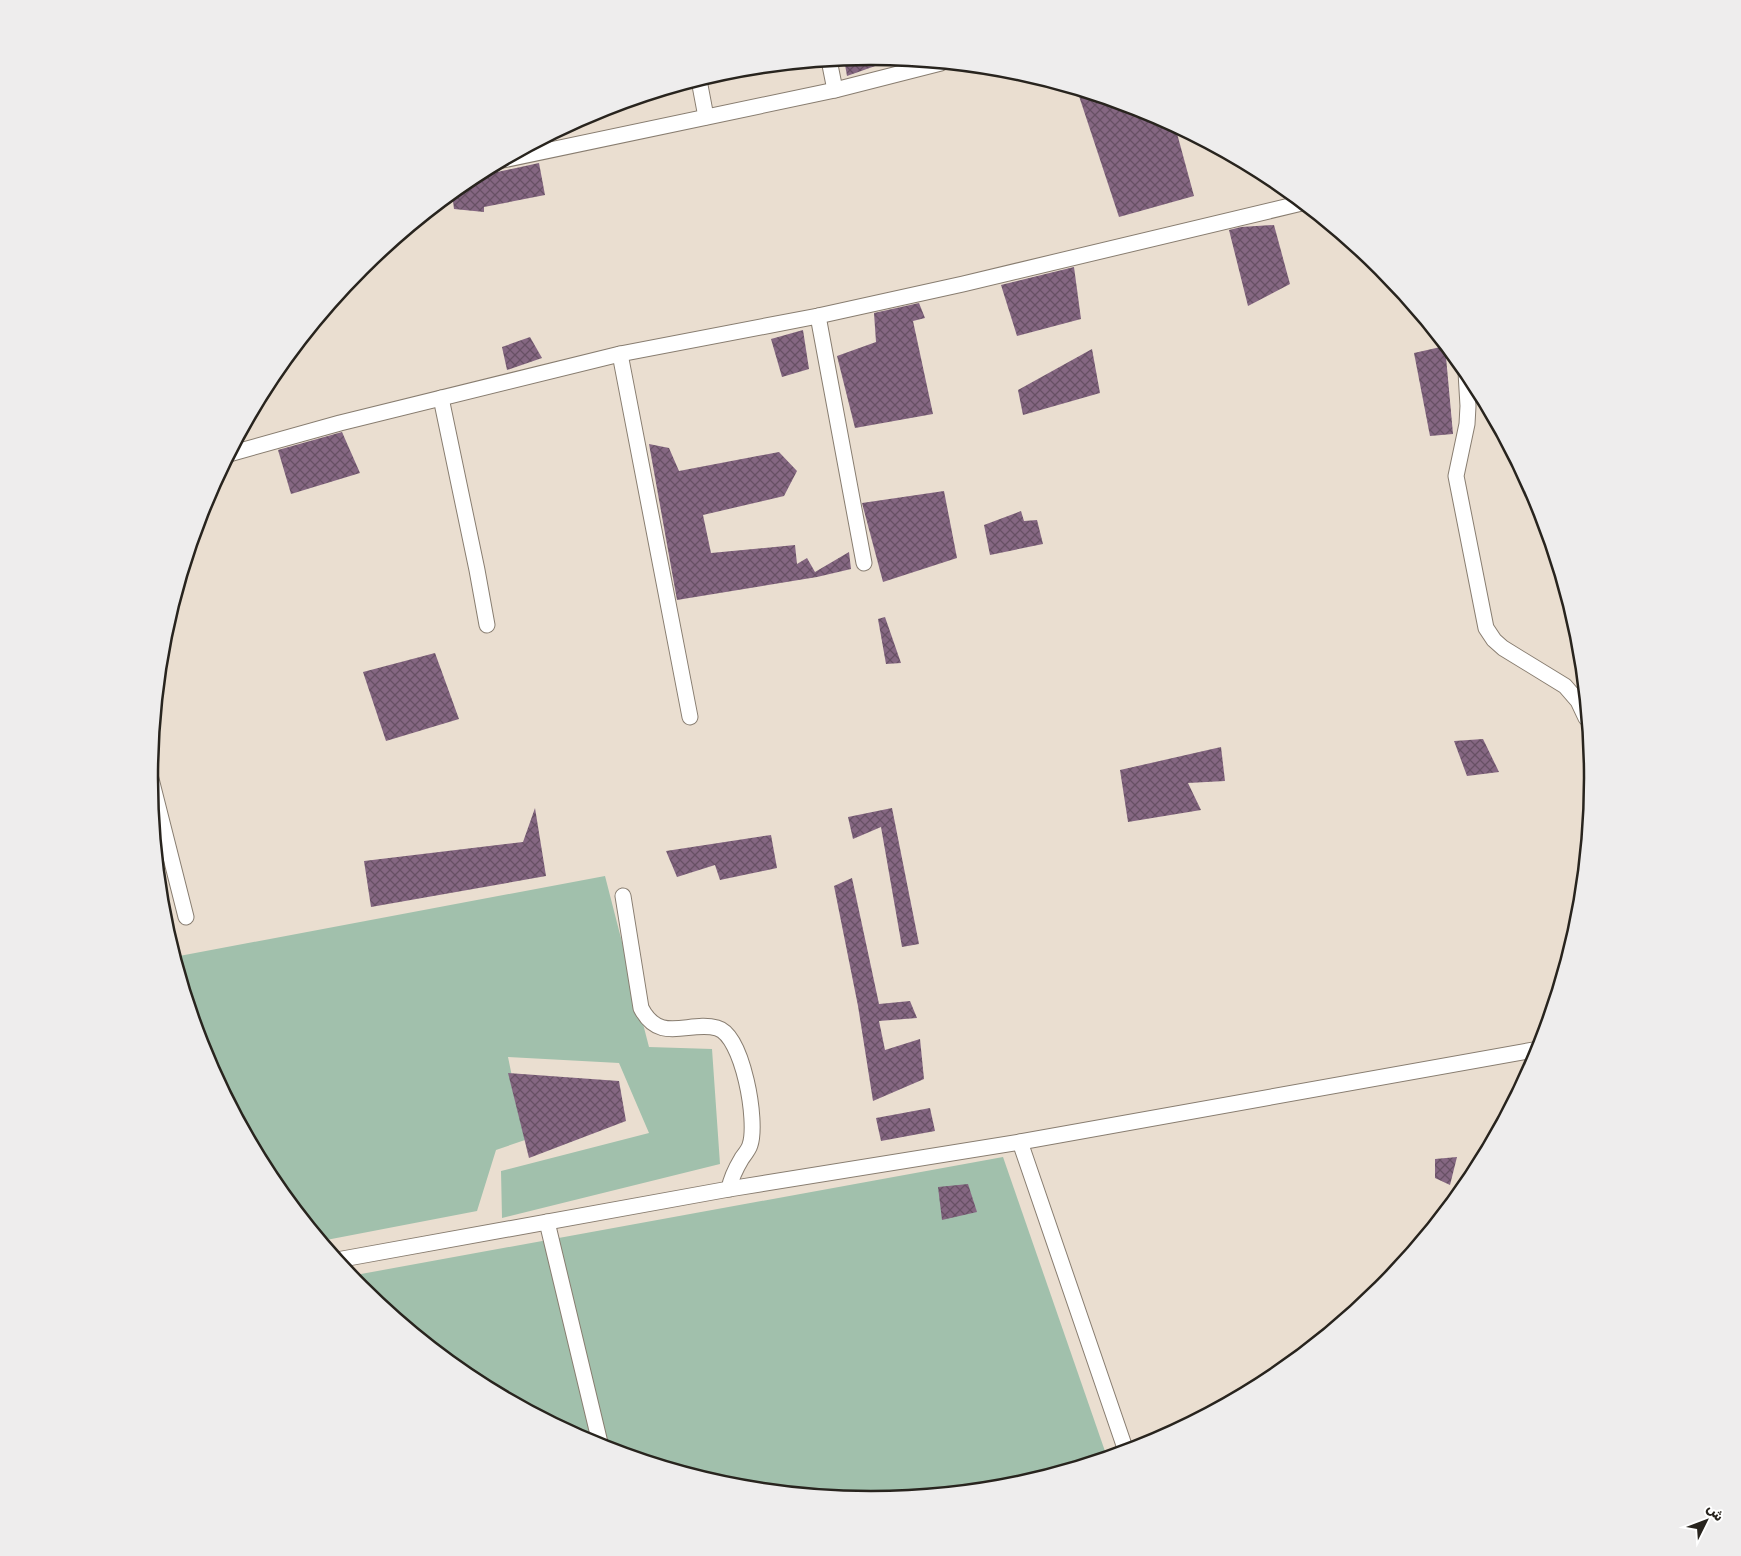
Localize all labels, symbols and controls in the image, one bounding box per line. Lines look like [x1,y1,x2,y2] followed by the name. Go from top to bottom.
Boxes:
[1681,1496,1731,1546] north arrow
[1703,1500,1728,1525] text: ش

